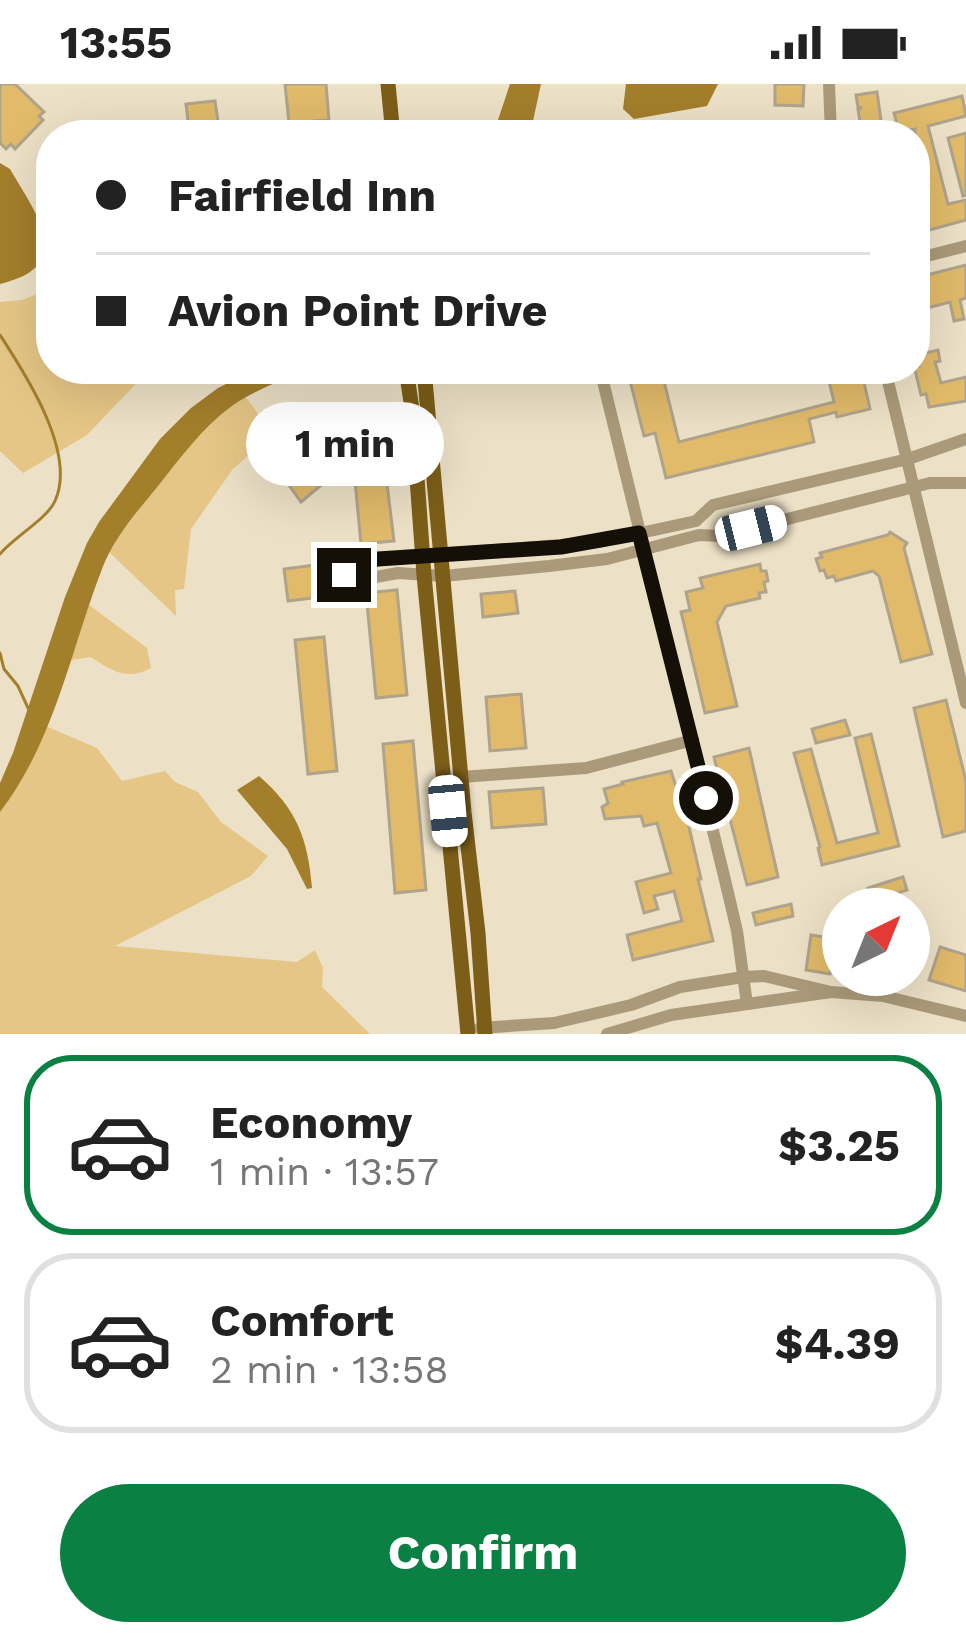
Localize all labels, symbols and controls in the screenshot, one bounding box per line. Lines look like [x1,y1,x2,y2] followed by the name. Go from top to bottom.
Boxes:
[60,16,172,69] text: 13:55
[168,169,436,222] text: Fairfield Inn
[168,284,548,337] text: Avion Point Drive
[245,401,443,485] callout: 1 min
[295,421,395,466] text: 1 min
[712,502,790,554] car
[317,548,371,602] route end
[679,771,733,825] route start
[427,774,469,848] car
[822,888,930,996] north arrow
[822,888,930,996] map controls
[66,1091,174,1199] icon: car
[210,1096,412,1149] text: Economy
[778,1119,900,1172] text: $3.25
[210,1149,439,1194] text: 1 min · 13:57
[66,1289,174,1397] icon: car
[210,1294,394,1347] text: Comfort
[775,1317,900,1370] text: $4.39
[210,1347,449,1392] text: 2 min · 13:58
[60,1484,906,1622] button: Confirm

